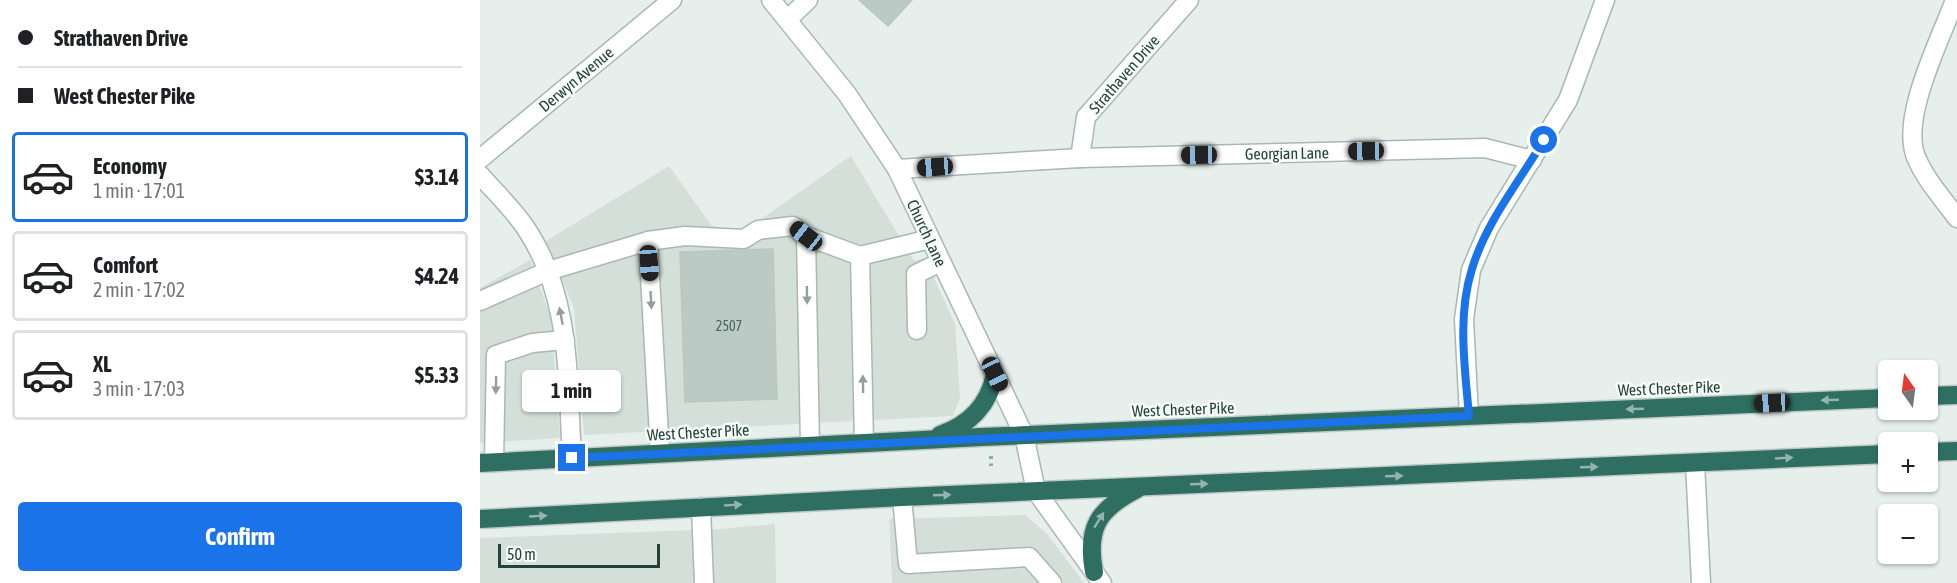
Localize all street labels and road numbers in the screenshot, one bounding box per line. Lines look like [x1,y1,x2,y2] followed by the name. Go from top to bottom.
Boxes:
[1085,31,1163,117] street label: Strathaven Drive
[535,43,617,116] street label: Derwyn Avenue
[1245,143,1329,164] street label: Georgian Lane
[904,197,950,269] street label: Church Lane
[1617,377,1721,399] street label: West Chester Pike
[1131,398,1235,420] street label: West Chester Pike
[646,420,750,444] street label: West Chester Pike

